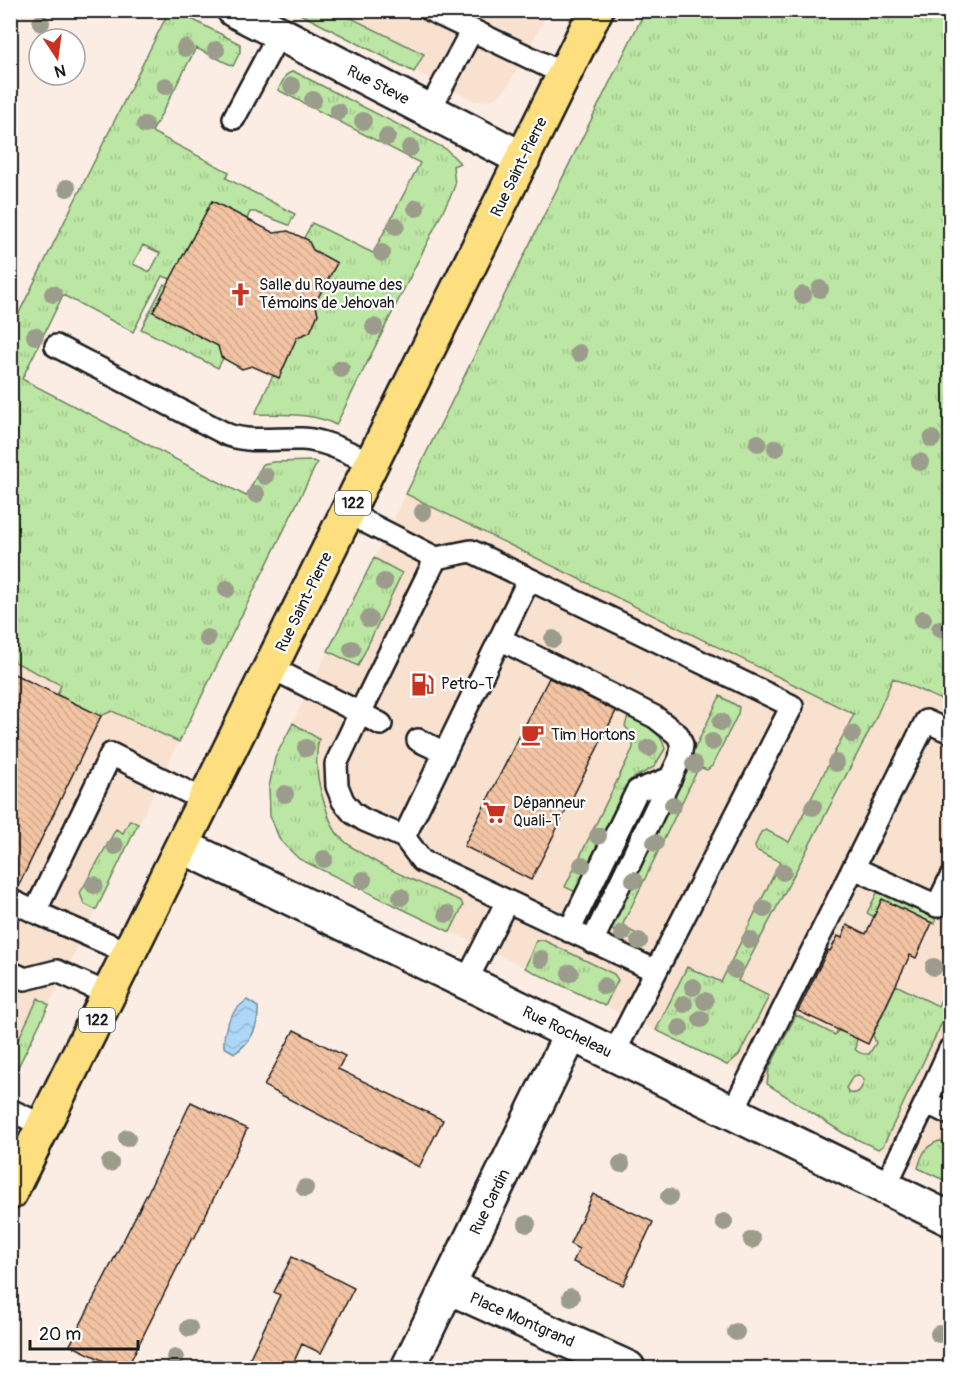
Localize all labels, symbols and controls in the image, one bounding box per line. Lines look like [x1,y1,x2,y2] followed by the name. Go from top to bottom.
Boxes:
[27,27,87,87] north arrow
[52,60,68,82] text: N
[343,61,413,109] street label: Rue Steve
[486,114,552,220] street label: Rue Saint-Pierre
[259,275,402,313] place label: Salle du Royaume des Témoins de Jehovah
[228,281,254,307] church icon: Salle du Royaume des Témoins de Jehovah
[335,491,371,515] road number: 122
[271,549,337,655] street label: Rue Saint-Pierre
[410,671,436,697] fuel station icon: Petro-T
[441,674,494,694] place label: Petro-T
[520,722,546,748] cafe icon: Tim Hortons
[551,725,635,745] place label: Tim Hortons
[513,793,586,831] place label: Dépanneur Quali-T
[482,799,508,825] supermarket icon: Dépanneur Quali-T
[519,1002,615,1062] street label: Rue Rocheleau
[79,1008,115,1032] road number: 122
[465,1166,515,1238] street label: Rue Cardin
[467,1288,577,1352] street label: Place Montgrand
[30,1313,138,1351] scale bar
[39,1323,81,1346] text: 20 m

